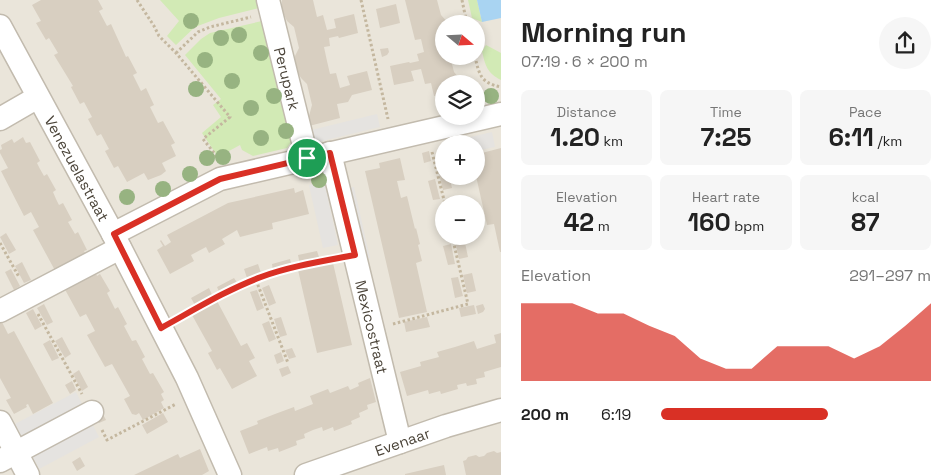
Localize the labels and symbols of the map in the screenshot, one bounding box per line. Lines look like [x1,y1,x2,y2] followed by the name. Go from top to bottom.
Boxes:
[435,15,485,65] north arrow
[270,45,304,112] street label: Perupark
[41,112,114,225] street label: Venezuelastraat
[286,137,328,179] pin
[352,278,393,376] street label: Mexicostraat
[372,423,433,460] street label: Evenaar

